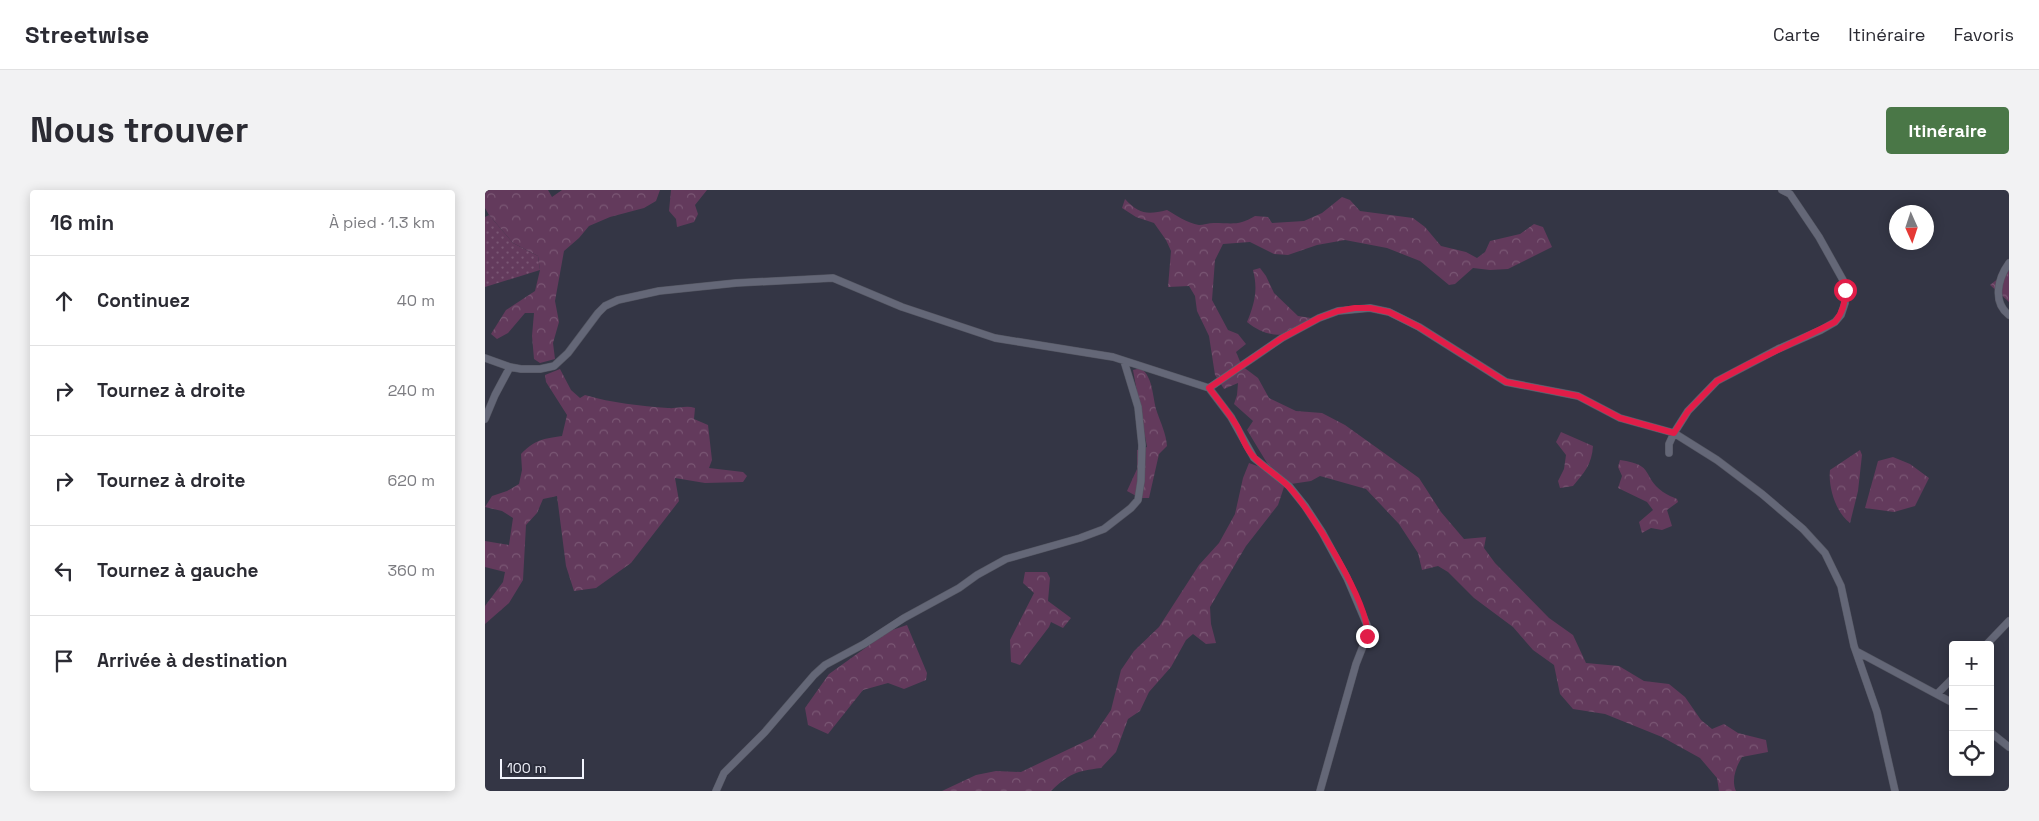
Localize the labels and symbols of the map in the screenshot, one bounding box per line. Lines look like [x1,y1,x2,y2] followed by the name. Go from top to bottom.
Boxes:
[1889,205,1934,250] north arrow
[1834,279,1857,302] route start
[1356,625,1379,648] route end
[500,756,584,779] scale bar

